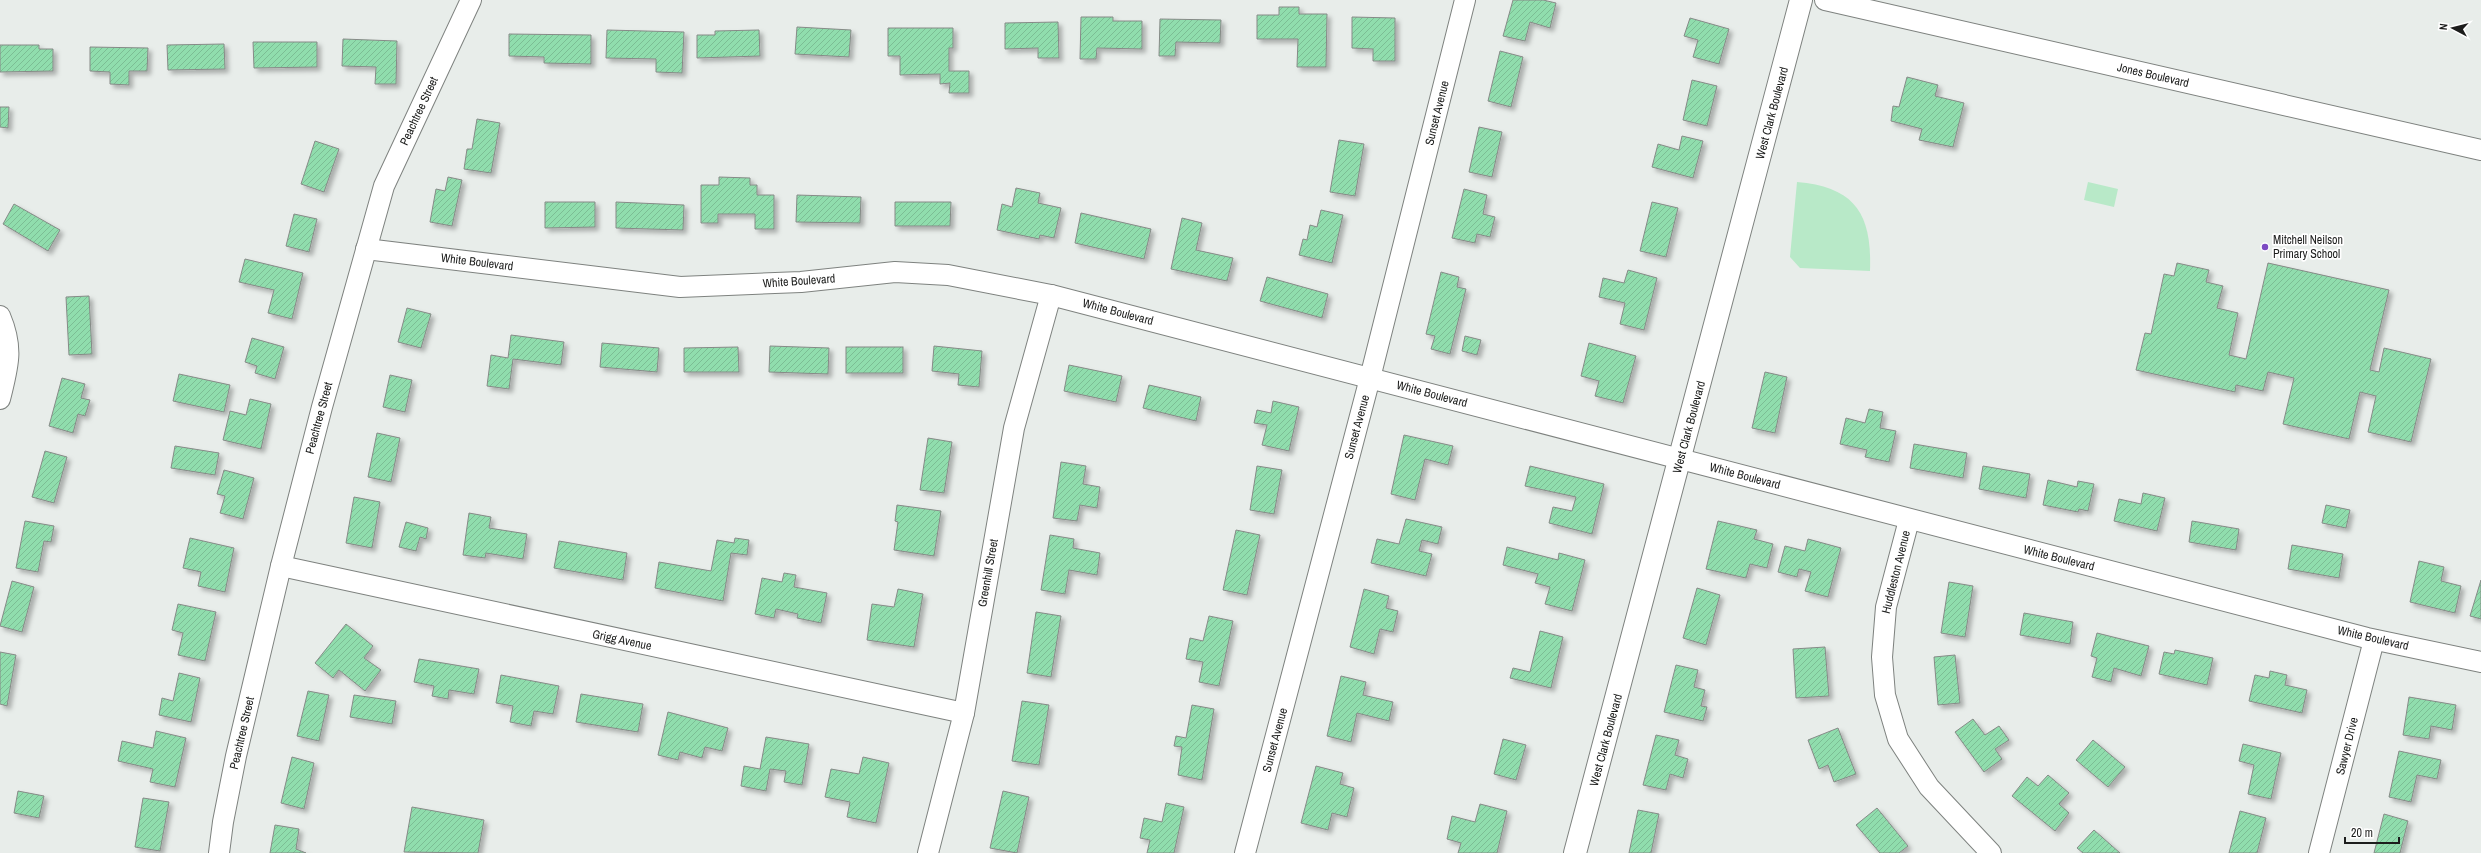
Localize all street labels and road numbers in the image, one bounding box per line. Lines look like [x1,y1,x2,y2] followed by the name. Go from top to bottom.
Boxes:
[2115,59,2191,91] street label: Jones Boulevard
[1752,65,1792,161] street label: West Clark Boulevard
[396,74,442,148] street label: Peachtree Street
[1421,79,1453,147] street label: Sunset Avenue
[440,250,514,274] street label: White Boulevard
[762,270,836,292] street label: White Boulevard
[1081,295,1155,329] street label: White Boulevard
[1395,377,1469,411] street label: White Boulevard
[1669,379,1709,475] street label: West Clark Boulevard
[302,380,336,456] street label: Peachtree Street
[1341,393,1373,461] street label: Sunset Avenue
[1708,459,1782,493] street label: White Boulevard
[1878,529,1914,615] street label: Huddleston Avenue
[974,537,1002,608] street label: Greenhill Street
[2022,541,2096,575] street label: White Boulevard
[2336,622,2410,654] street label: White Boulevard
[591,626,653,654] street label: Grigg Avenue
[1586,692,1626,788] street label: West Clark Boulevard
[226,695,258,771] street label: Peachtree Street
[1259,706,1291,774] street label: Sunset Avenue
[2332,715,2362,777] street label: Sawyer Drive

